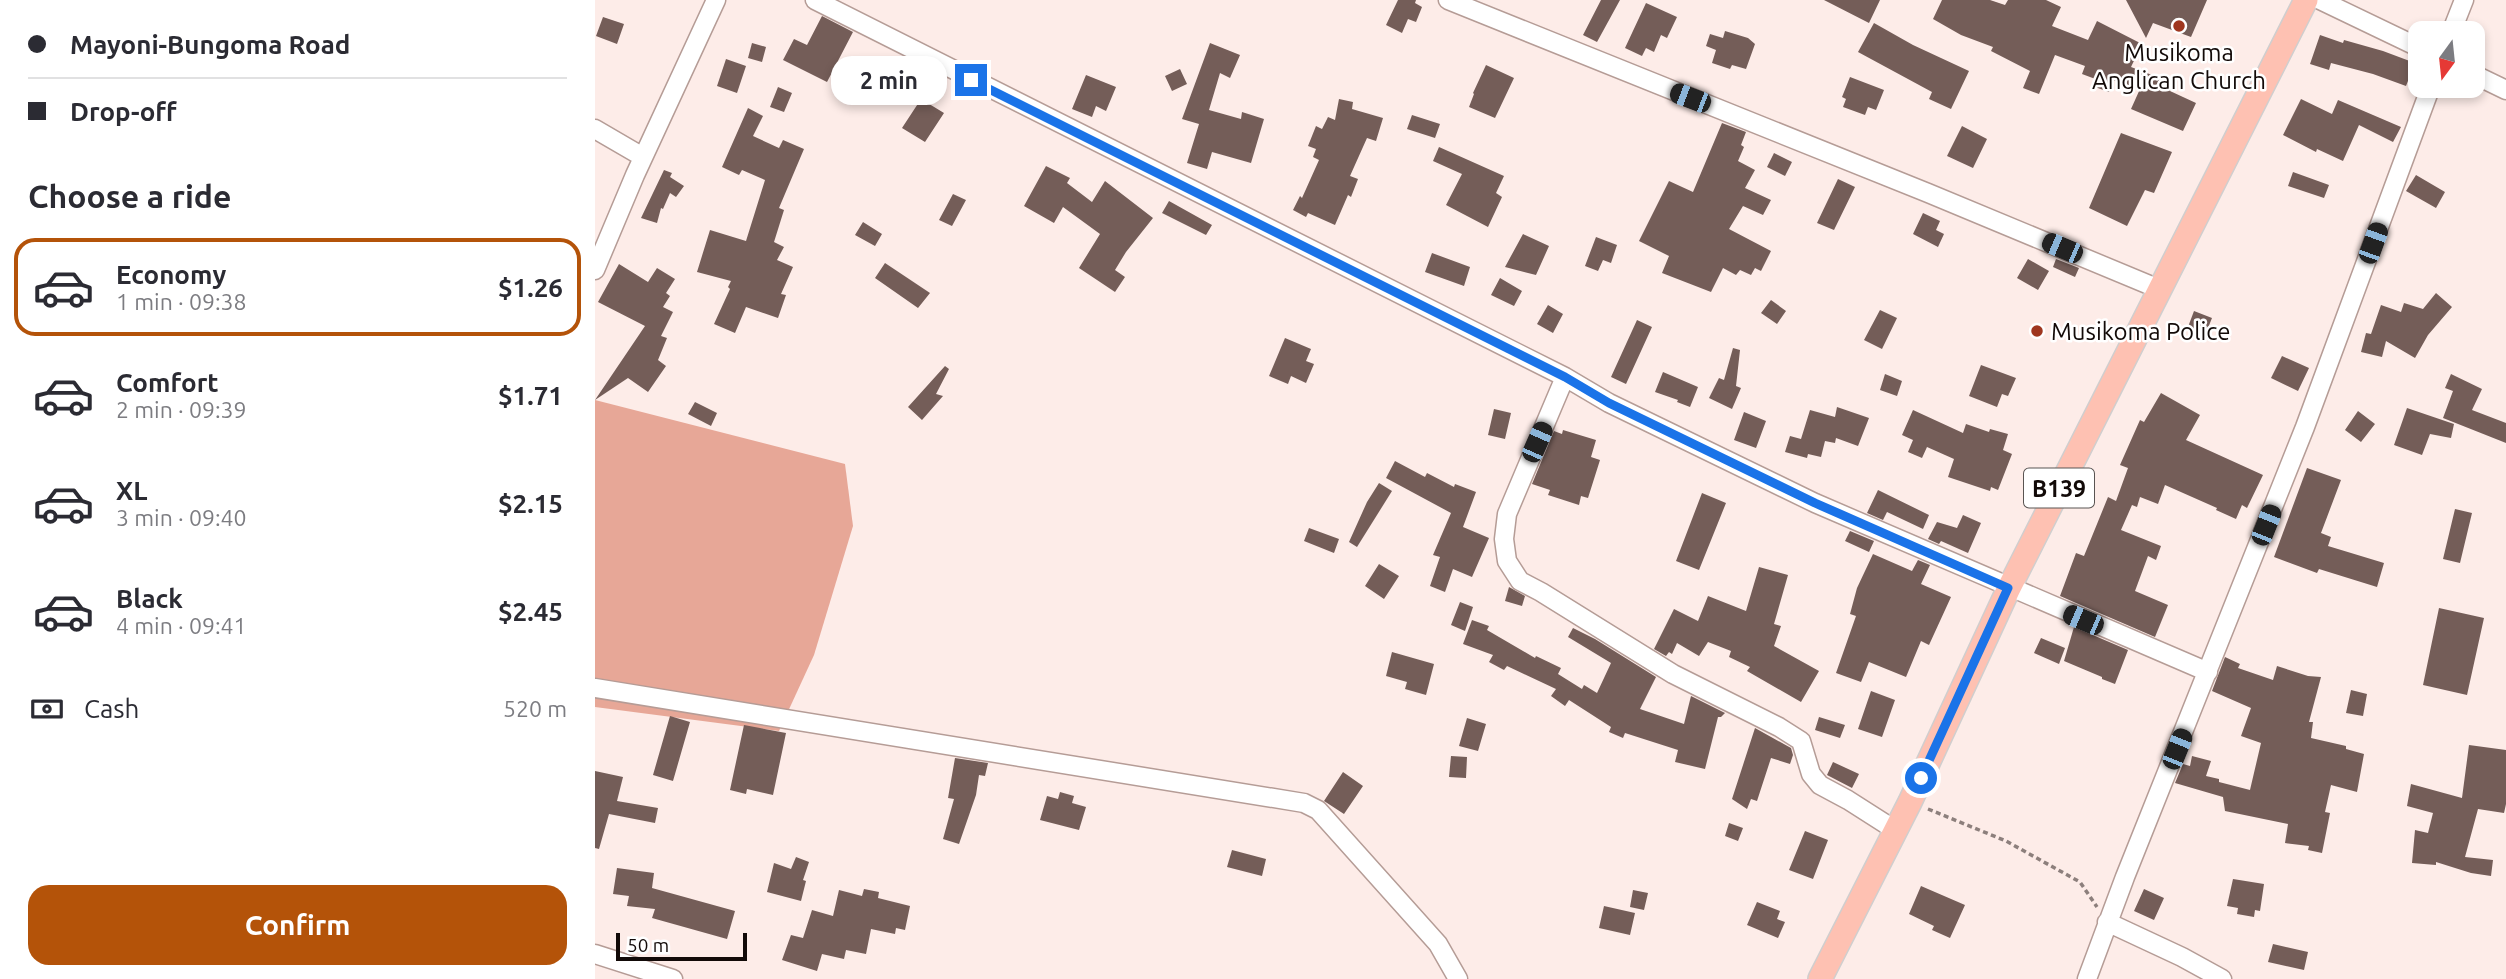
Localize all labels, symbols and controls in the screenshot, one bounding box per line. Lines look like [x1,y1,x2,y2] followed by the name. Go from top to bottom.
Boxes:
[2171,18,2187,34] marker: Musikoma Anglican Church
[2408,21,2485,98] north arrow
[2408,21,2485,98] map controls
[70,30,350,59] text: Mayoni-Bungoma Road
[2092,39,2266,94] place label: Musikoma Anglican Church
[831,56,947,104] callout: 2 min
[955,64,987,96] route end
[860,68,918,93] text: 2 min
[1667,81,1714,115] car
[70,97,177,126] text: Drop-off
[28,178,231,214] text: Choose a ride
[2356,220,2391,266] car
[2039,230,2086,266] car
[32,256,95,319] icon: car
[116,260,226,289] text: Economy
[498,273,563,302] text: $1.26
[116,289,247,314] text: 1 min · 09:38
[2051,318,2231,345] place label: Musikoma Police
[2029,323,2045,339] marker: Musikoma Police
[32,364,95,427] icon: car
[116,368,219,397] text: Comfort
[498,381,563,410] text: $1.71
[116,397,247,422] text: 2 min · 09:39
[1519,419,1556,465] car
[2024,468,2094,508] road number: B139
[32,472,95,535] icon: car
[116,476,147,505] text: XL
[498,489,563,518] text: $2.15
[2249,502,2284,548] car
[116,505,247,530] text: 3 min · 09:40
[32,580,95,643] icon: car
[116,584,183,613] text: Black
[498,597,563,626] text: $2.45
[2060,602,2107,638] car
[116,613,247,638] text: 4 min · 09:41
[28,690,66,728] icon: cash
[84,694,139,723] text: Cash
[503,696,567,721] text: 520 m
[2160,726,2195,772] car
[1905,762,1937,794] route start
[28,885,567,965] button: Confirm
[616,930,747,962] scale bar
[627,934,669,956] text: 50 m

